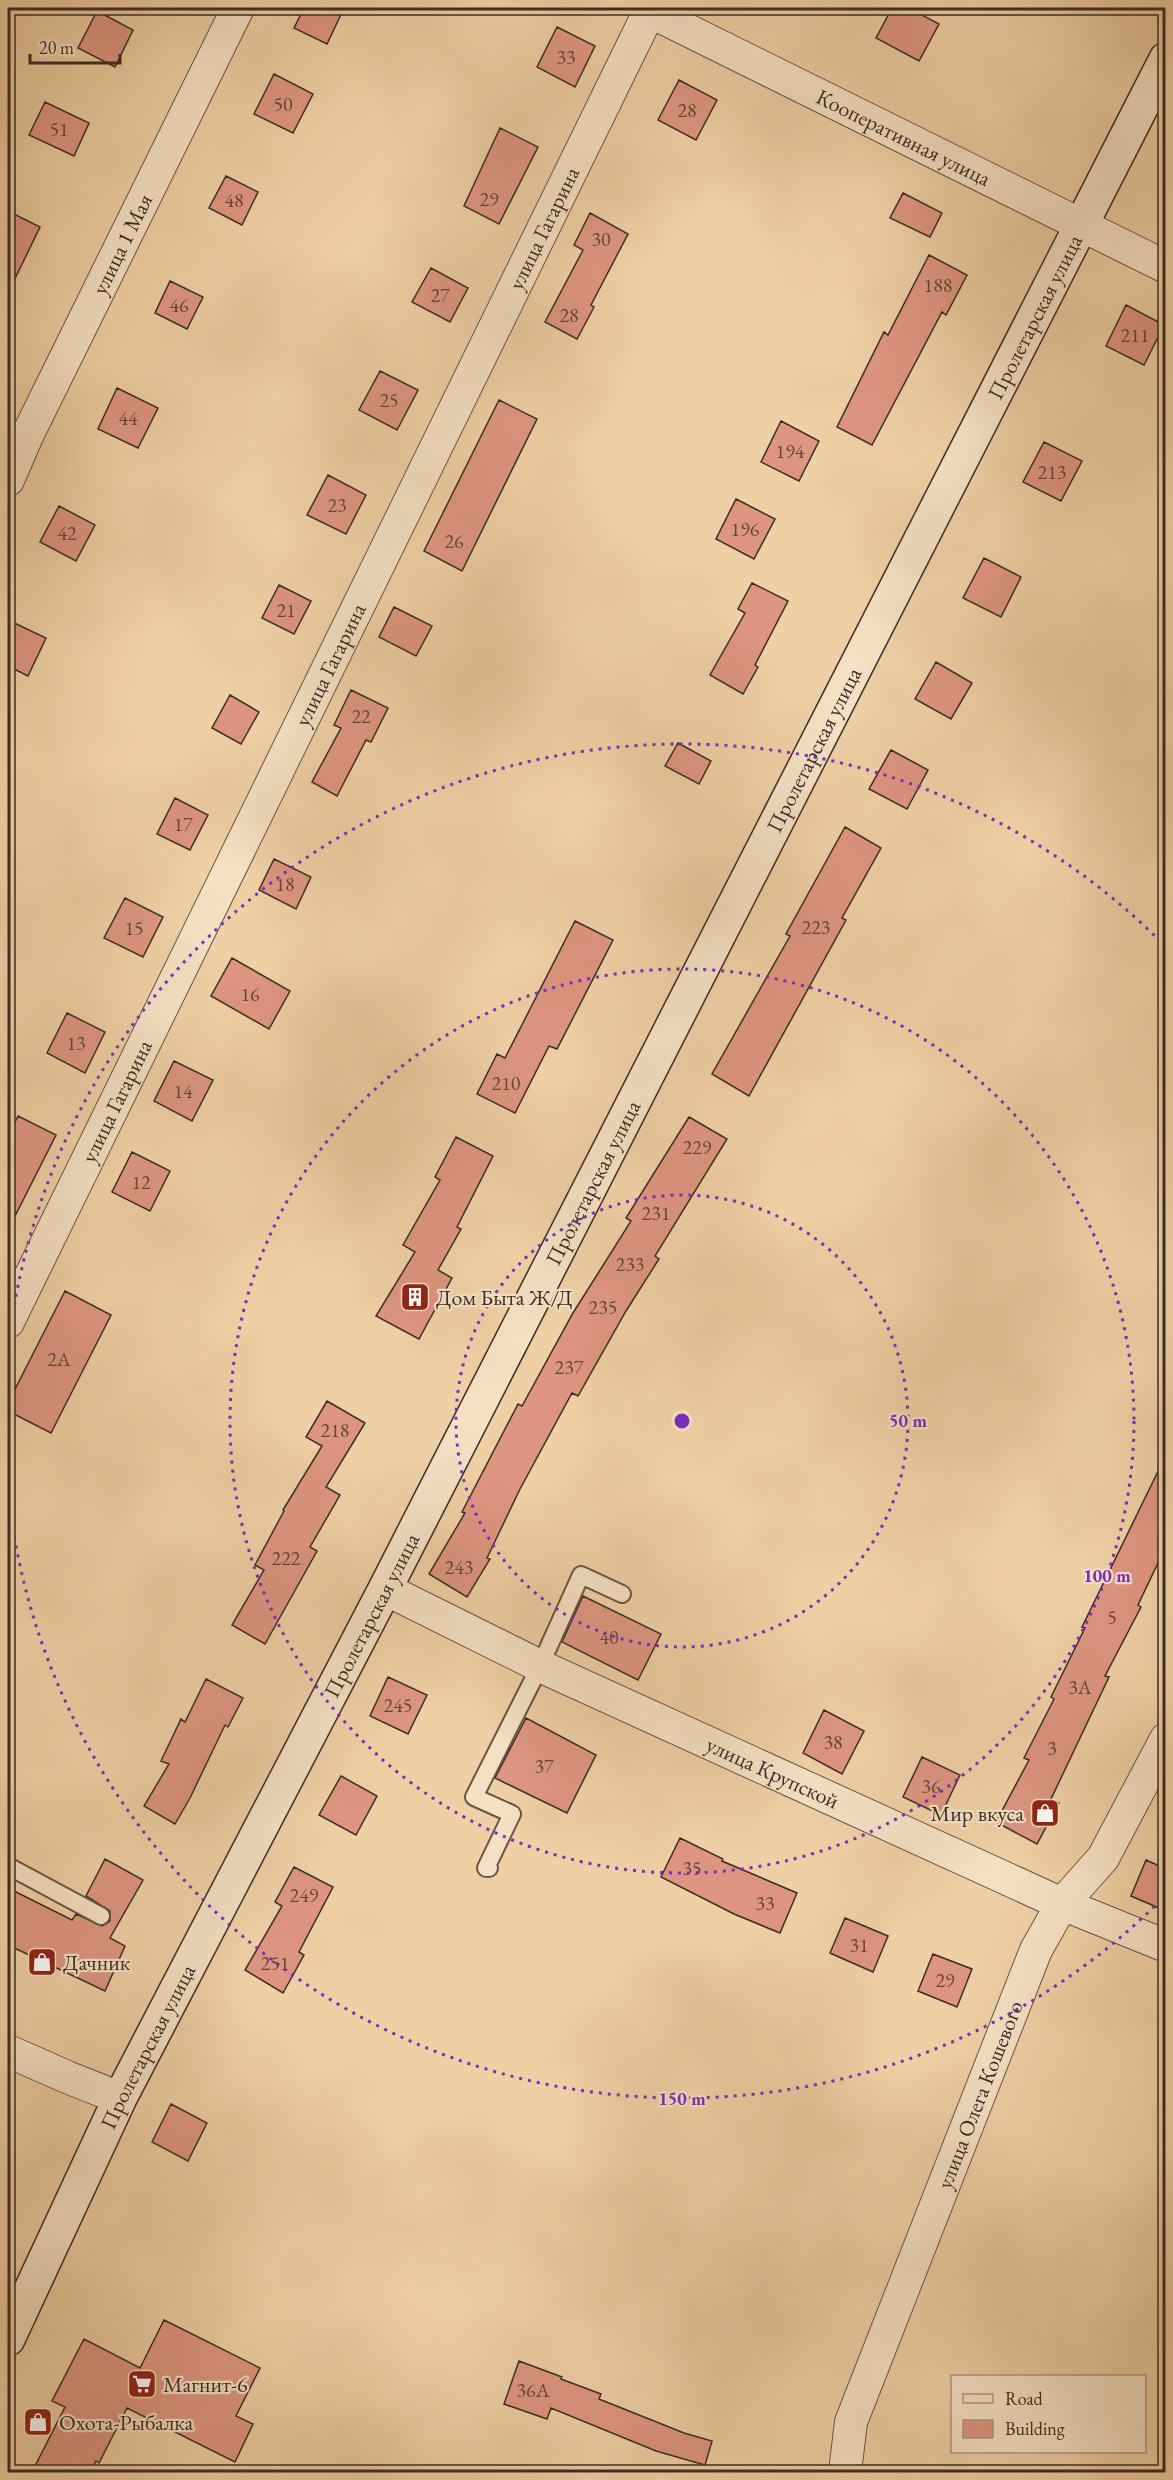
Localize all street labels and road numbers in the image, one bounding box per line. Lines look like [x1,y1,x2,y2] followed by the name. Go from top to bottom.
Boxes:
[812,82,996,193] street label: Кооперативная улица
[501,161,586,294] street label: улица Гагарина
[85,189,159,299] street label: улица 1 Мая
[980,229,1089,404] street label: Пролетарская улица
[287,598,372,731] street label: улица Гагарина
[759,662,868,837] street label: Пролетарская улица
[74,1035,159,1167] street label: улица Гагарина
[538,1095,647,1270] street label: Пролетарская улица
[317,1528,426,1703] street label: Пролетарская улица
[702,1729,844,1815] street label: улица Крупской
[93,1959,202,2134] street label: Пролетарская улица
[929,1996,1029,2193] street label: улица Олега Кошевого

